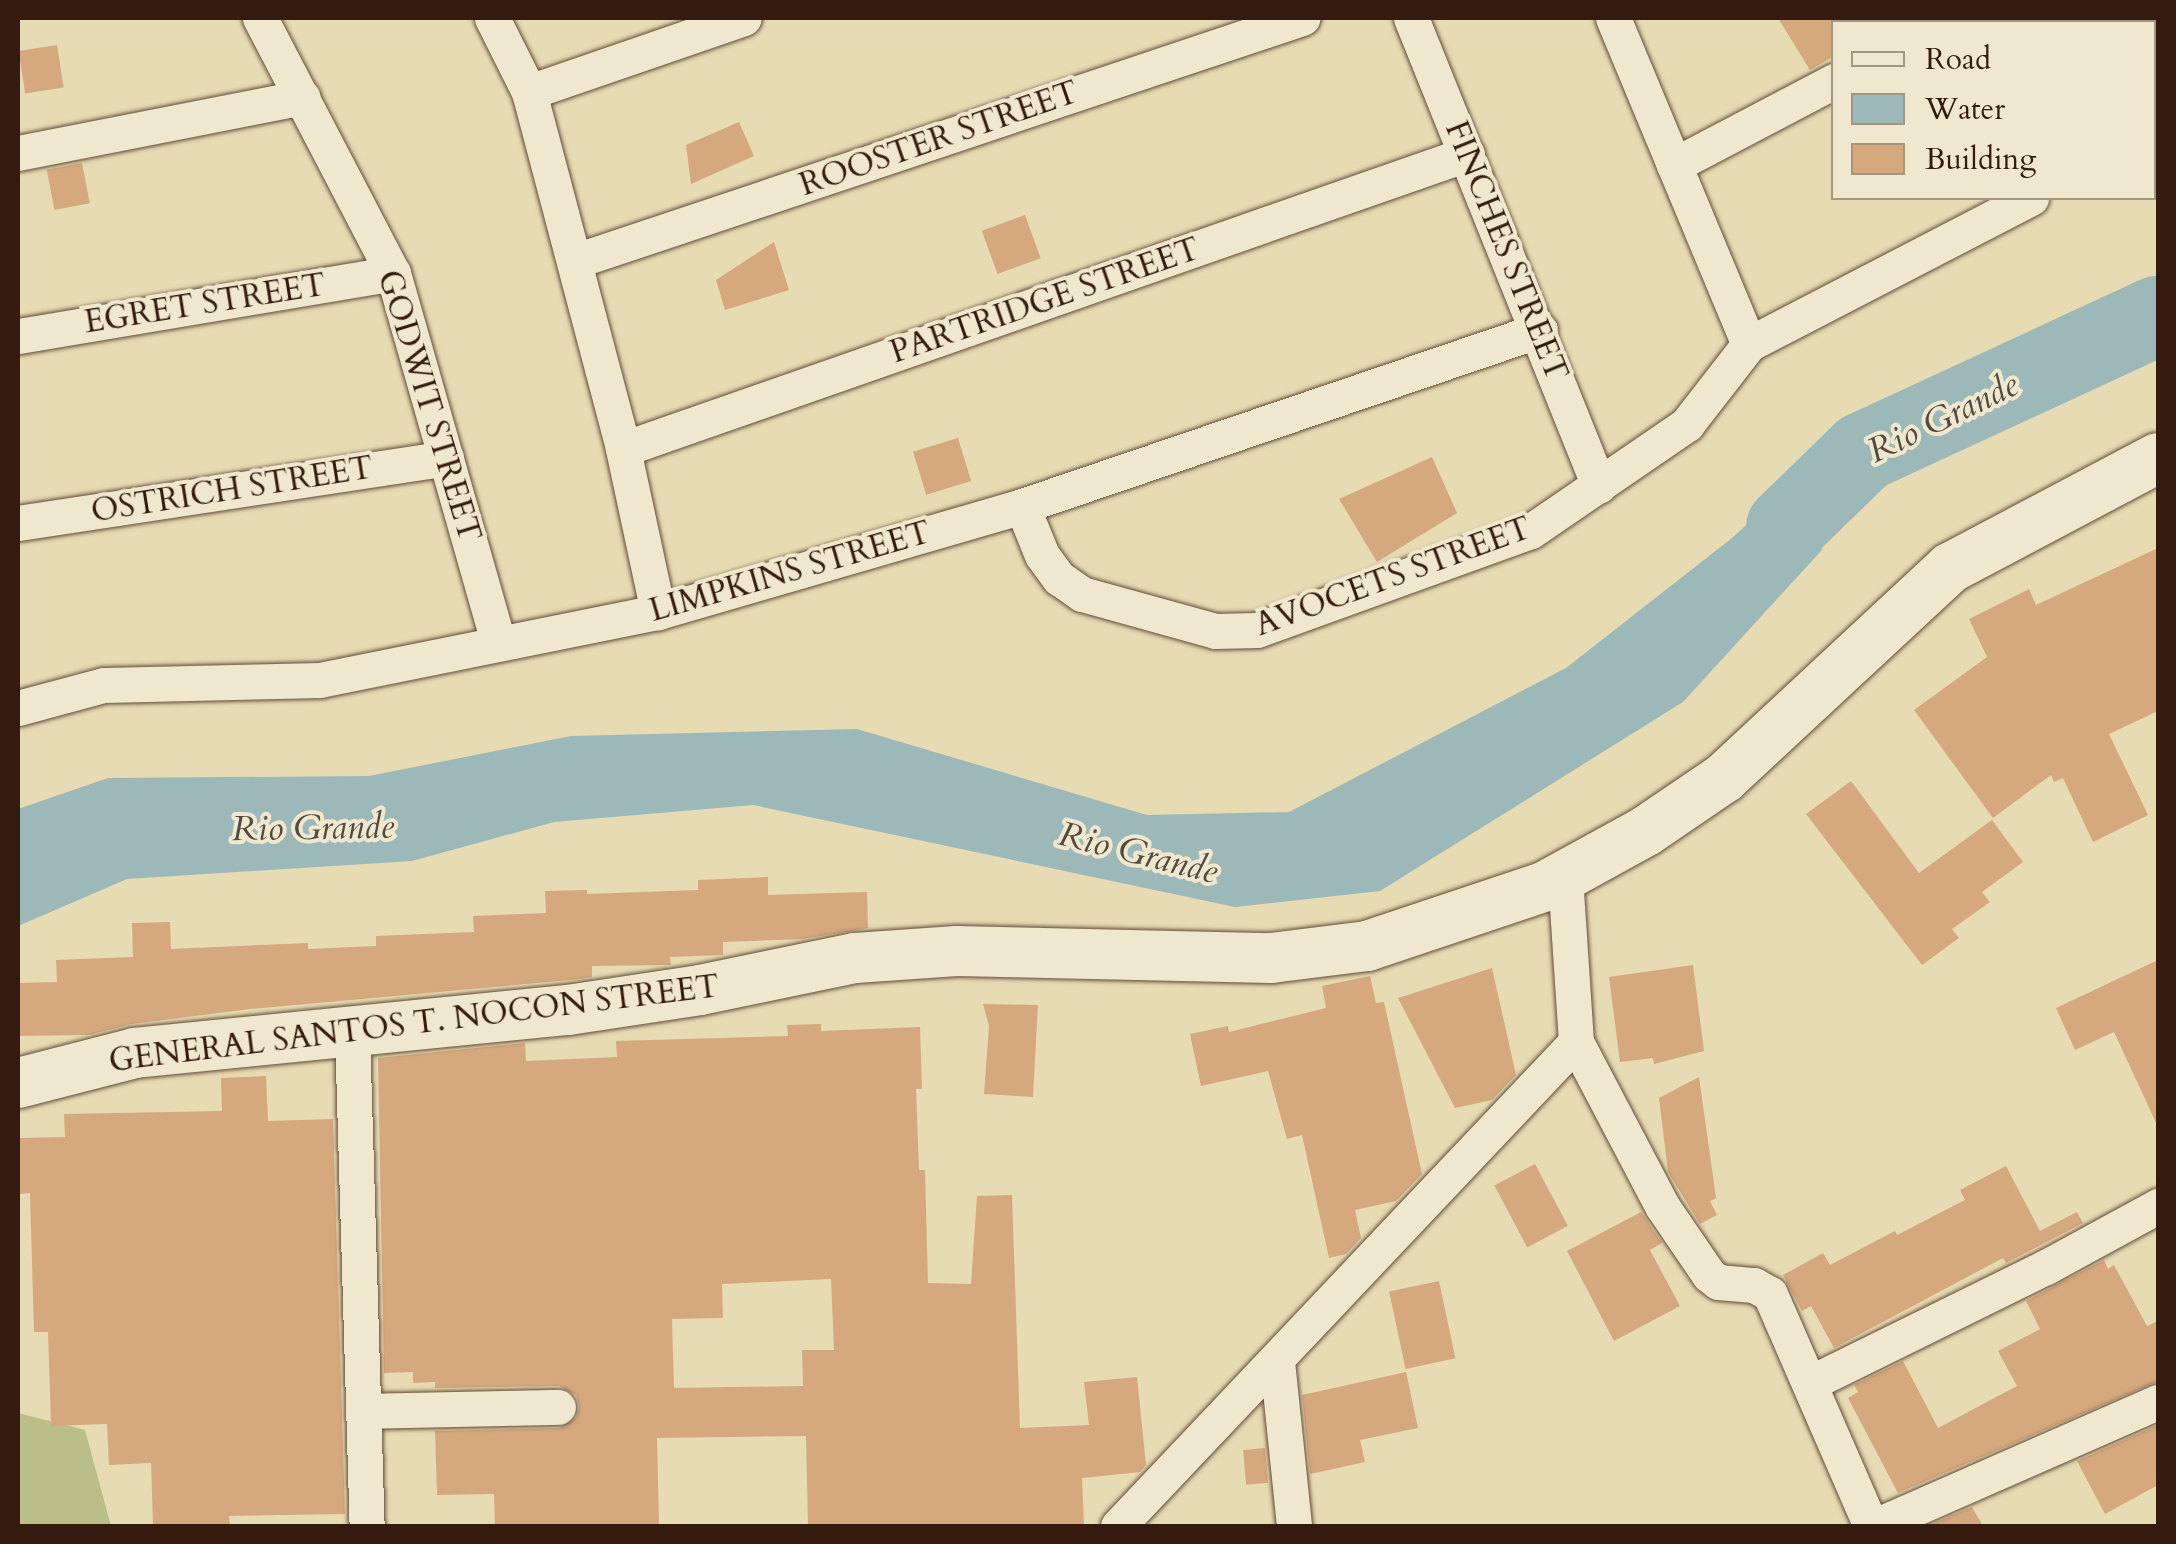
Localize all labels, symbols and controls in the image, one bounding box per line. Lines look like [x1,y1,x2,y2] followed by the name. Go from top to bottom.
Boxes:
[1831,20,2156,200] legend
[1925,39,1991,80] text: Road
[795,73,1083,205] street label: ROOSTER STREET
[1925,89,2005,130] text: Water
[1436,116,1576,386] street label: FINCHES STREET
[1925,139,2036,180] text: Building
[885,230,1205,372] street label: PARTRIDGE STREET
[82,266,328,342] street label: EGRET STREET
[369,266,489,546] street label: GODWIT STREET
[1861,364,2025,472] water label: Rio Grande
[88,449,376,531] street label: OSTRICH STREET
[1250,509,1536,645] street label: AVOCETS STREET
[645,513,935,631] street label: LIMPKINS STREET
[232,806,394,850] water label: Rio Grande
[1054,813,1222,893] water label: Rio Grande
[107,967,721,1081] street label: GENERAL SANTOS T. NOCON STREET

